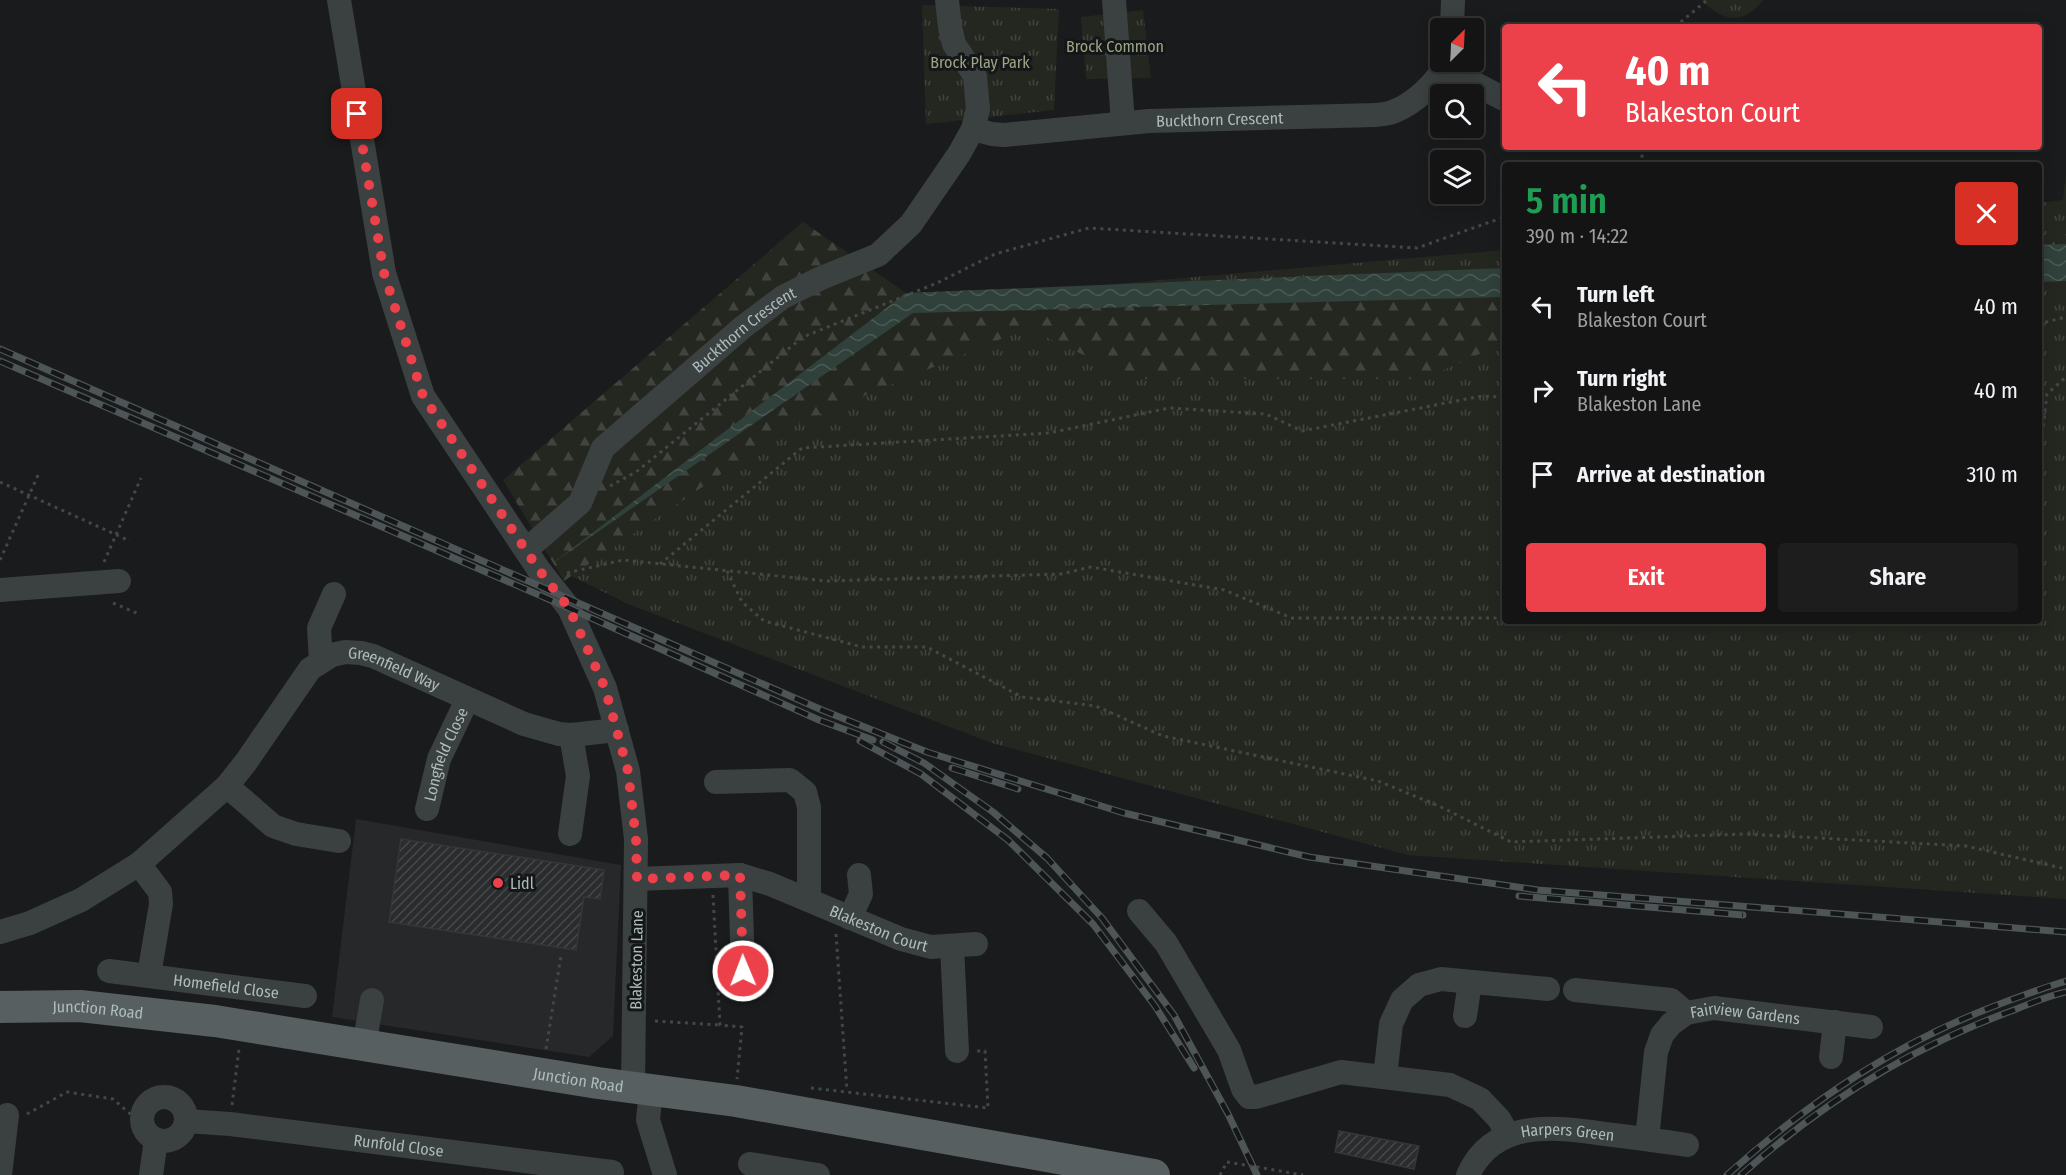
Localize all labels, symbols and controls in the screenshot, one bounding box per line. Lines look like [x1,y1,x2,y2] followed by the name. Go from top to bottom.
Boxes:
[1430,18,1484,72] north arrow
[1430,18,1484,204] map controls
[1066,37,1164,56] park label: Brock Common
[1625,46,1710,96] text: 40 m
[1526,48,1604,126] icon: left
[930,53,1030,72] park label: Brock Play Park
[1430,84,1484,138] button: search
[331,88,382,139] pin
[340,97,373,130] icon: arrive
[1625,97,1800,129] text: Blakeston Court
[1156,108,1284,131] street label: Buckthorn Crescent
[1430,150,1484,204] button: layers
[1526,179,1607,223] text: 5 min
[1955,182,2018,245] button: close
[1526,224,1628,248] text: 390 m · 14:22
[1577,281,1655,308] text: Turn left
[688,283,800,377] street label: Buckthorn Crescent
[1526,290,1559,323] icon: left
[1974,293,2018,320] text: 40 m
[1577,308,1707,332] text: Blakeston Court
[1577,365,1666,392] text: Turn right
[1526,374,1559,407] icon: right
[1974,377,2018,404] text: 40 m
[1577,392,1701,416] text: Blakeston Lane
[1526,458,1559,491] icon: arrive
[1577,461,1765,488] text: Arrive at destination
[1966,461,2018,488] text: 310 m
[1526,543,1766,612] button: Exit
[1778,543,2018,612] button: Share
[348,643,443,695] street label: Greenfield Way
[420,704,472,803] street label: Longfield Close
[510,874,534,893] place label: Lidl
[491,876,505,890] marker: Lidl
[827,901,931,956] street label: Blakeston Court
[626,910,647,1010] street label: Blakeston Lane
[711,939,775,1003] position arrow
[172,970,280,1003] street label: Homefield Close
[52,997,144,1023] street label: Junction Road
[1689,999,1801,1028] street label: Fairview Gardens
[532,1064,625,1096] street label: Junction Road
[1519,1120,1615,1145] street label: Harpers Green
[352,1131,445,1161] street label: Runfold Close

